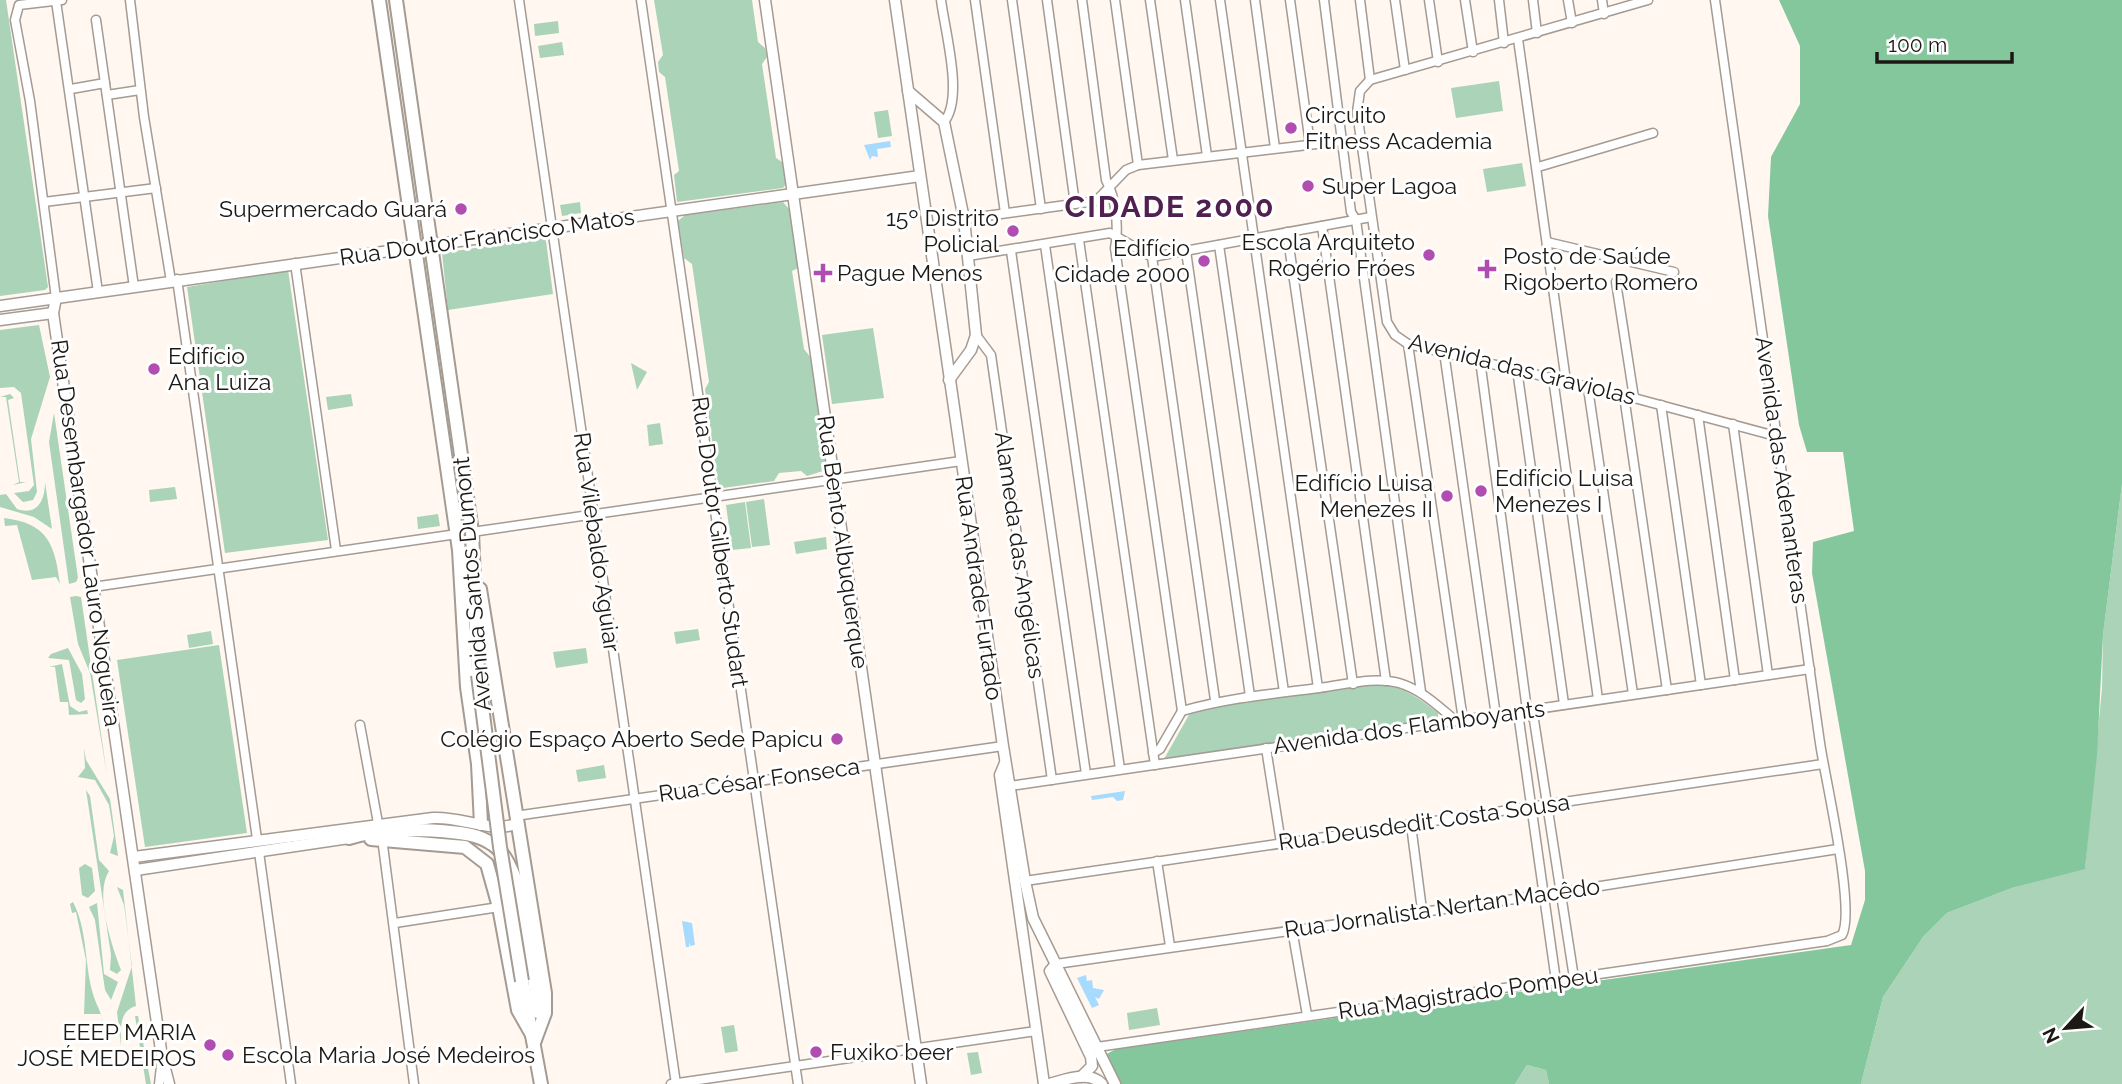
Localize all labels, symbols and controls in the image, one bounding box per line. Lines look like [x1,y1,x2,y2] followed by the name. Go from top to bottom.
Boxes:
[1877,21,2012,65] scale bar
[1888,32,1947,57] text: 100 m
[1305,101,1492,154] place label: Circuito Fitness Academia
[1283,120,1299,136] marker: Circuito Fitness Academia
[1322,172,1457,199] place label: Super Lagoa
[1300,178,1316,194] marker: Super Lagoa
[1065,189,1275,224] district label: CIDADE 2000
[219,195,447,222] place label: Supermercado Guará
[453,201,469,217] marker: Supermercado Guará
[338,202,636,271] street label: Rua Doutor Francisco Matos
[886,204,1000,257] place label: 15º Distrito Policial
[1005,223,1021,239] marker: 15º Distrito Policial
[1242,228,1415,281] place label: Escola Arquiteto Rogério Fróes
[1054,234,1190,287] place label: Edifício Cidade 2000
[1503,242,1698,295] place label: Posto de Saúde Rigoberto Romero
[1421,247,1437,263] marker: Escola Arquiteto Rogério Fróes
[1196,253,1212,269] marker: Edifício Cidade 2000
[837,259,983,286] place label: Pague Menos
[1477,259,1497,279] marker: Posto de Saúde Rigoberto Romero
[815,265,831,281] marker: Pague Menos
[1406,327,1638,410] street label: Avenida das Graviolas
[1750,335,1815,605] street label: Avenida das Adenanteras
[46,338,127,728] street label: Rua Desembargador Lauro Nogueira
[168,342,271,395] place label: Edifício Ana Luiza
[146,361,162,377] marker: Edifício Ana Luiza
[687,395,754,689] street label: Rua Doutor Gilberto Studart
[812,414,875,670] street label: Rua Bento Albuquerque
[569,430,626,653] street label: Rua Vilebaldo Aguiar
[990,430,1051,680] street label: Alameda das Angélicas
[447,455,496,712] street label: Avenida Santos Dumont
[1495,464,1633,517] place label: Edifício Luisa Menezes I
[1295,469,1433,522] place label: Edifício Luisa Menezes II
[950,474,1009,702] street label: Rua Andrade Furtado
[1473,483,1489,499] marker: Edifício Luisa Menezes I
[1439,488,1455,504] marker: Edifício Luisa Menezes II
[1271,694,1546,759] street label: Avenida dos Flamboyants
[440,725,823,752] place label: Colégio Espaço Aberto Sede Papicu
[829,731,845,747] marker: Colégio Espaço Aberto Sede Papicu
[657,752,861,807] street label: Rua César Fonseca
[1277,788,1571,855] street label: Rua Deusdedit Costa Sousa
[1282,872,1602,943] street label: Rua Jornalista Nertan Macêdo
[1336,961,1600,1024] street label: Rua Magistrado Pompeu
[2031,993,2101,1063] north arrow
[17,1018,196,1071] place label: EEEP MARIA JOSÉ MEDEIROS
[2038,1024,2064,1047] text: N
[202,1037,218,1053] marker: EEEP MARIA JOSÉ MEDEIROS
[830,1038,953,1065] place label: Fuxiko beer
[242,1041,535,1068] place label: Escola Maria José Medeiros
[808,1044,824,1060] marker: Fuxiko beer
[220,1047,236,1063] marker: Escola Maria José Medeiros

